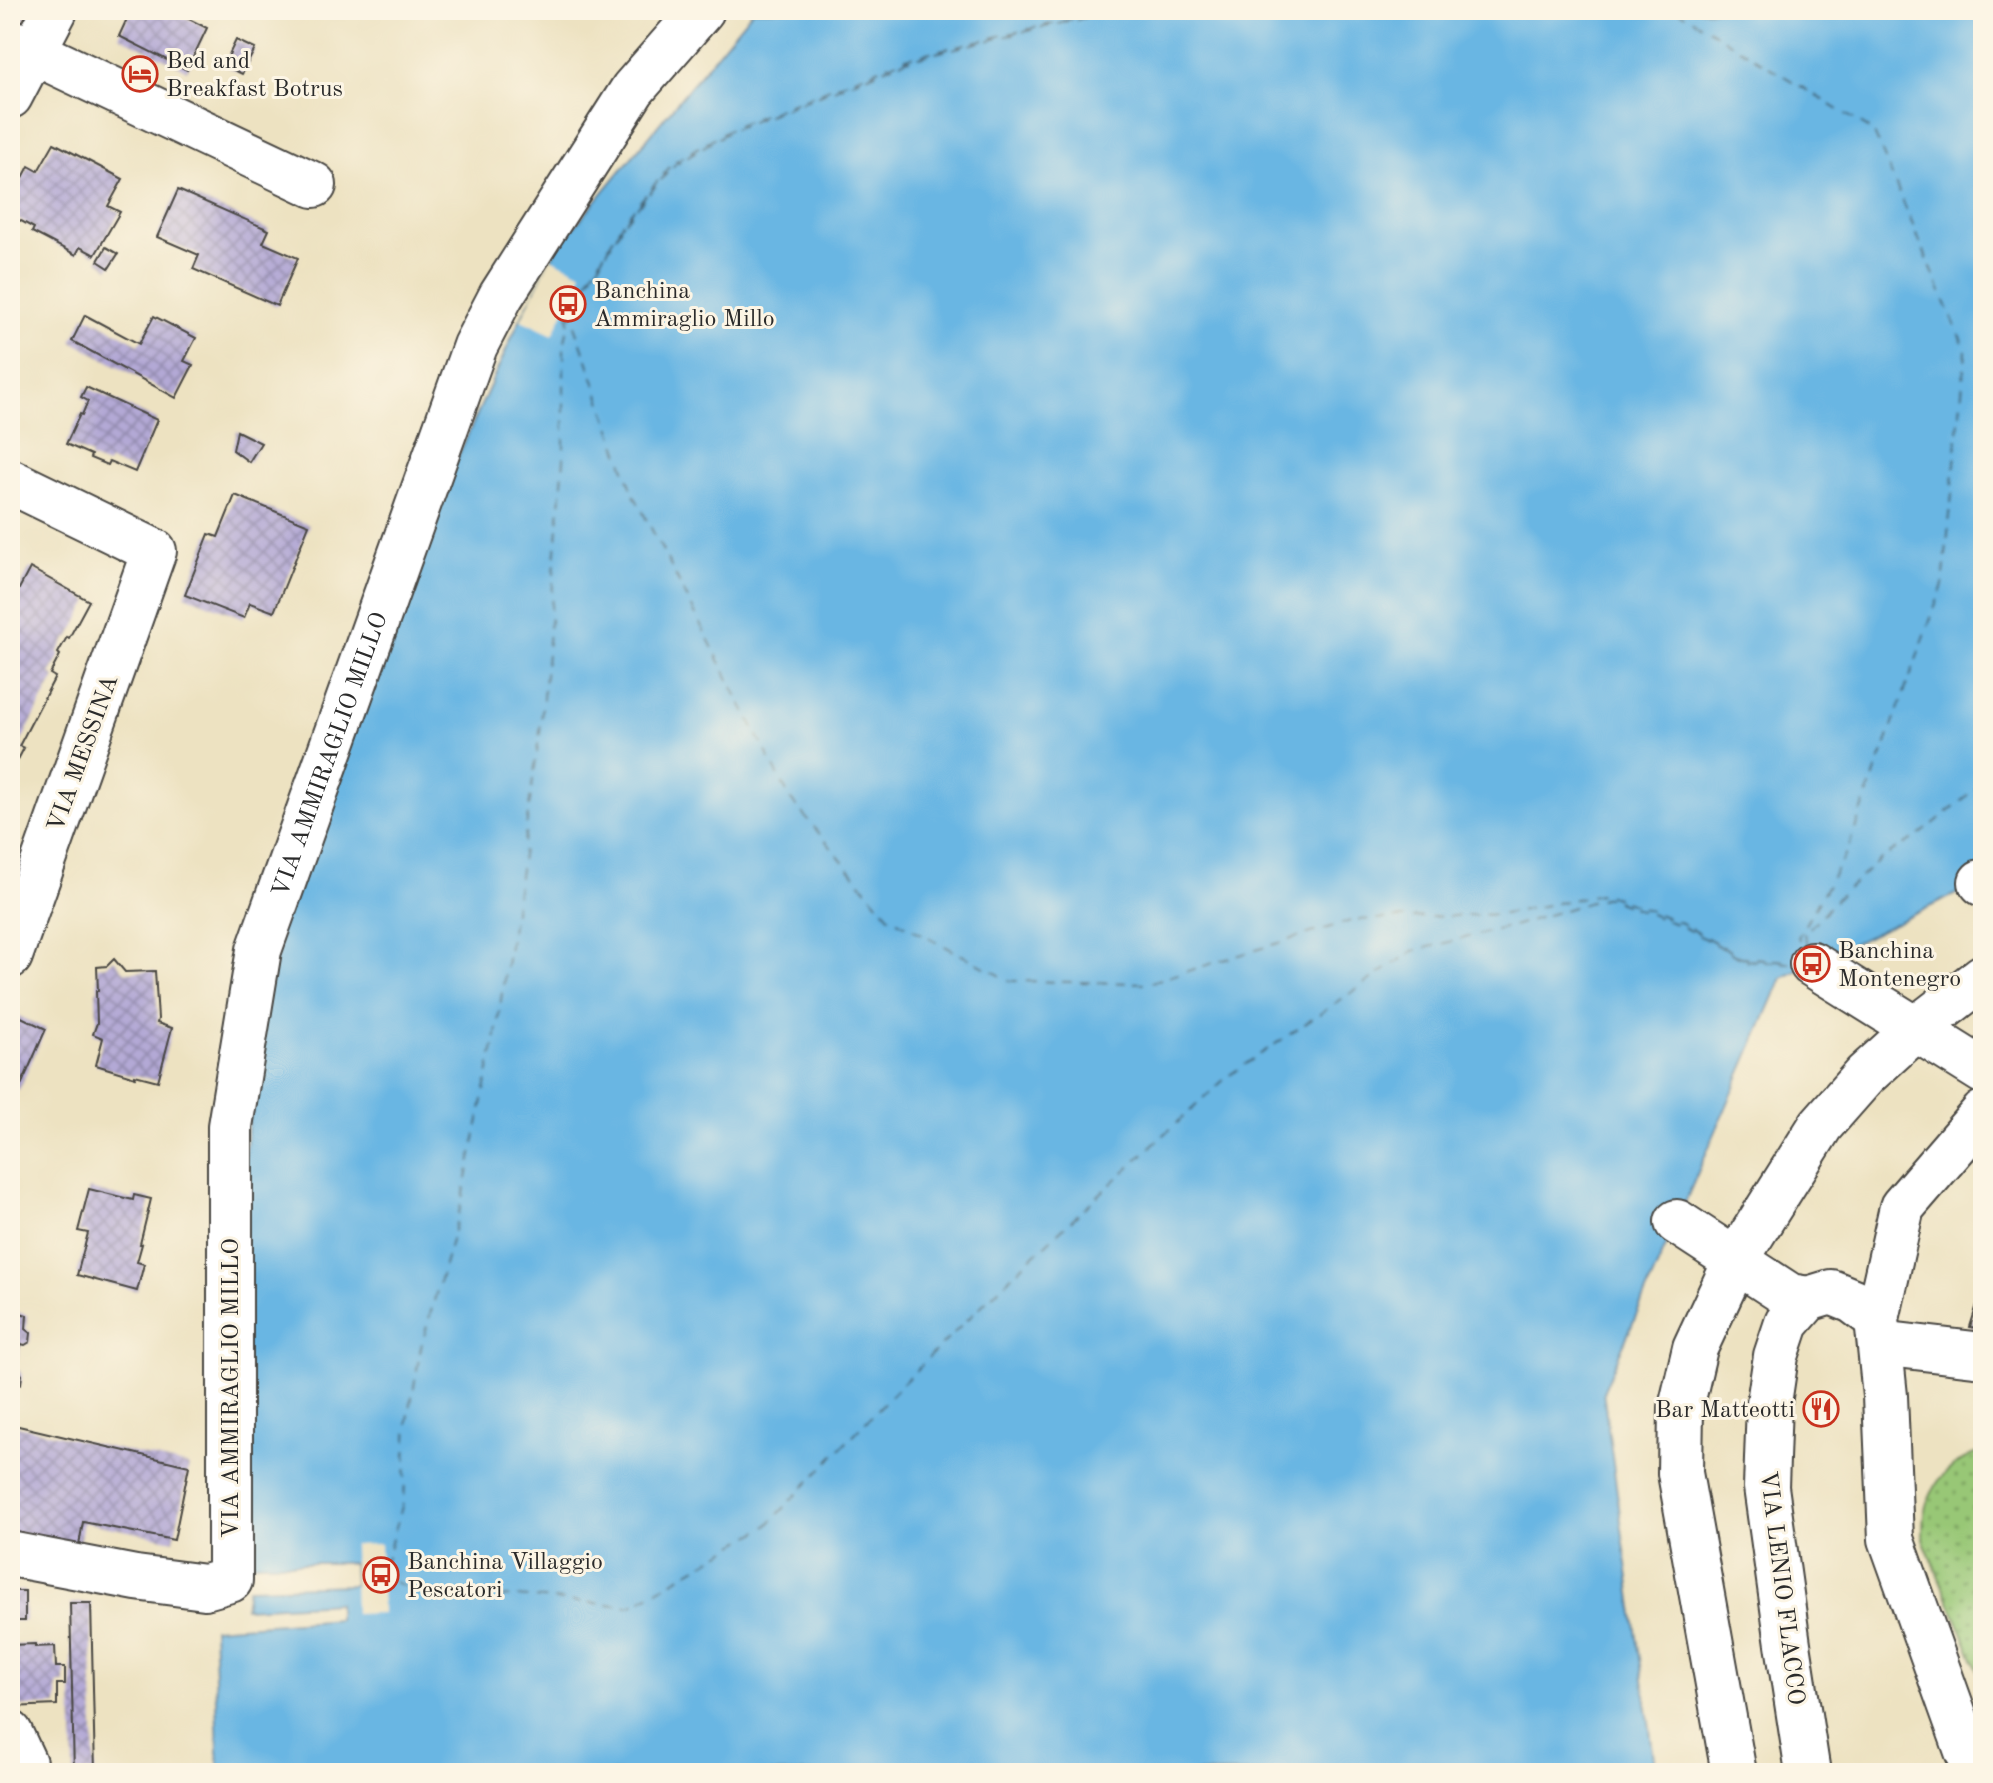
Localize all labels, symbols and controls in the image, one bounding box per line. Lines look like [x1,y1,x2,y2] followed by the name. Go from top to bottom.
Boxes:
[166,50,343,102] place label: Bed and Breakfast Botrus
[121,55,159,93] hotel icon: Bed and Breakfast Botrus
[594,280,775,332] place label: Banchina Ammiraglio Millo
[549,285,587,323] bus stop icon: Banchina Ammiraglio Millo
[269,609,393,901] street label: VIA AMMIRAGLIO MILLO
[44,672,123,835] street label: VIA MESSINA
[1838,940,1961,992] place label: Banchina Montenegro
[1793,945,1831,983] bus stop icon: Banchina Montenegro
[220,1238,244,1538] street label: VIA AMMIRAGLIO MILLO
[1802,1390,1840,1428] restaurant icon: Bar Matteotti
[1655,1399,1795,1423] place label: Bar Matteotti
[1755,1470,1807,1707] street label: VIA LENIO FLACCO
[407,1551,603,1603] place label: Banchina Villaggio Pescatori
[362,1556,400,1594] bus stop icon: Banchina Villaggio Pescatori

